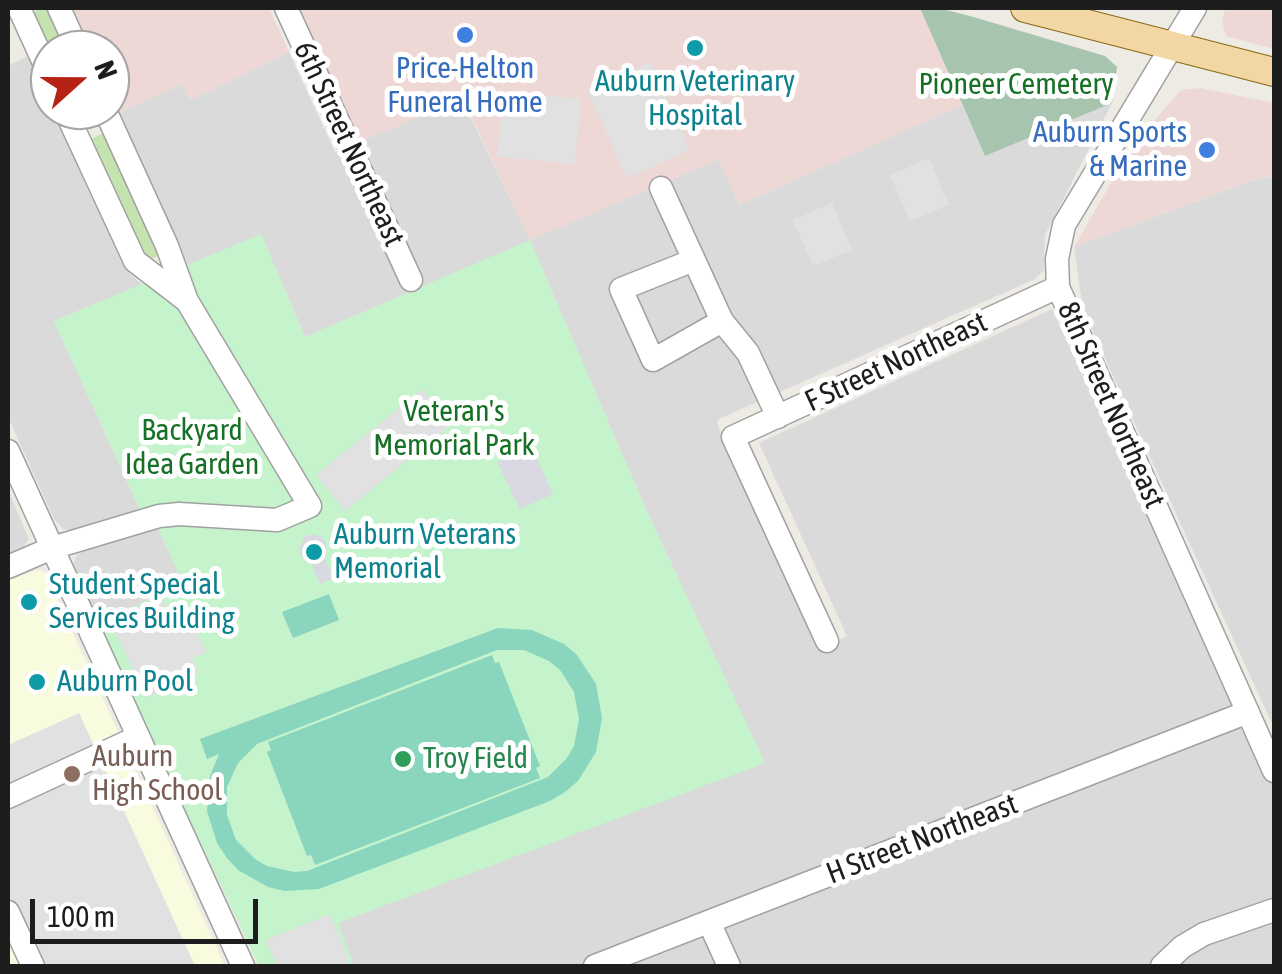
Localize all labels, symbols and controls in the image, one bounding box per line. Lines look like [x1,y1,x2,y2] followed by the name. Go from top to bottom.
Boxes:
[454,24,476,46] marker: Price-Helton Funeral Home
[30,30,130,130] north arrow
[286,36,412,252] street label: 6th Street Northeast
[684,37,706,59] marker: Auburn Veterinary Hospital
[387,51,543,122] place label: Price-Helton Funeral Home
[88,57,124,83] text: N
[595,64,795,134] place label: Auburn Veterinary Hospital
[918,67,1114,103] park label: Pioneer Cemetery
[1033,115,1187,186] place label: Auburn Sports & Marine
[1196,139,1218,161] marker: Auburn Sports & Marine
[1049,296,1173,514] street label: 8th Street Northeast
[799,304,993,420] street label: F Street Northeast
[373,394,535,464] park label: Veteran's Memorial Park
[125,413,259,484] park label: Backyard Idea Garden
[334,517,516,588] place label: Auburn Veterans Memorial
[303,541,325,563] marker: Auburn Veterans Memorial
[49,567,235,638] place label: Student Special Services Building
[18,591,40,613] marker: Student Special Services Building
[57,664,193,700] place label: Auburn Pool
[26,671,48,693] marker: Auburn Pool
[92,739,222,810] place label: Auburn High School
[423,741,528,777] place label: Troy Field
[392,748,414,770] marker: Troy Field
[61,763,83,785] marker: Auburn High School
[821,786,1023,892] street label: H Street Northeast
[35,879,262,941] scale bar
[47,899,115,933] text: 100 m

